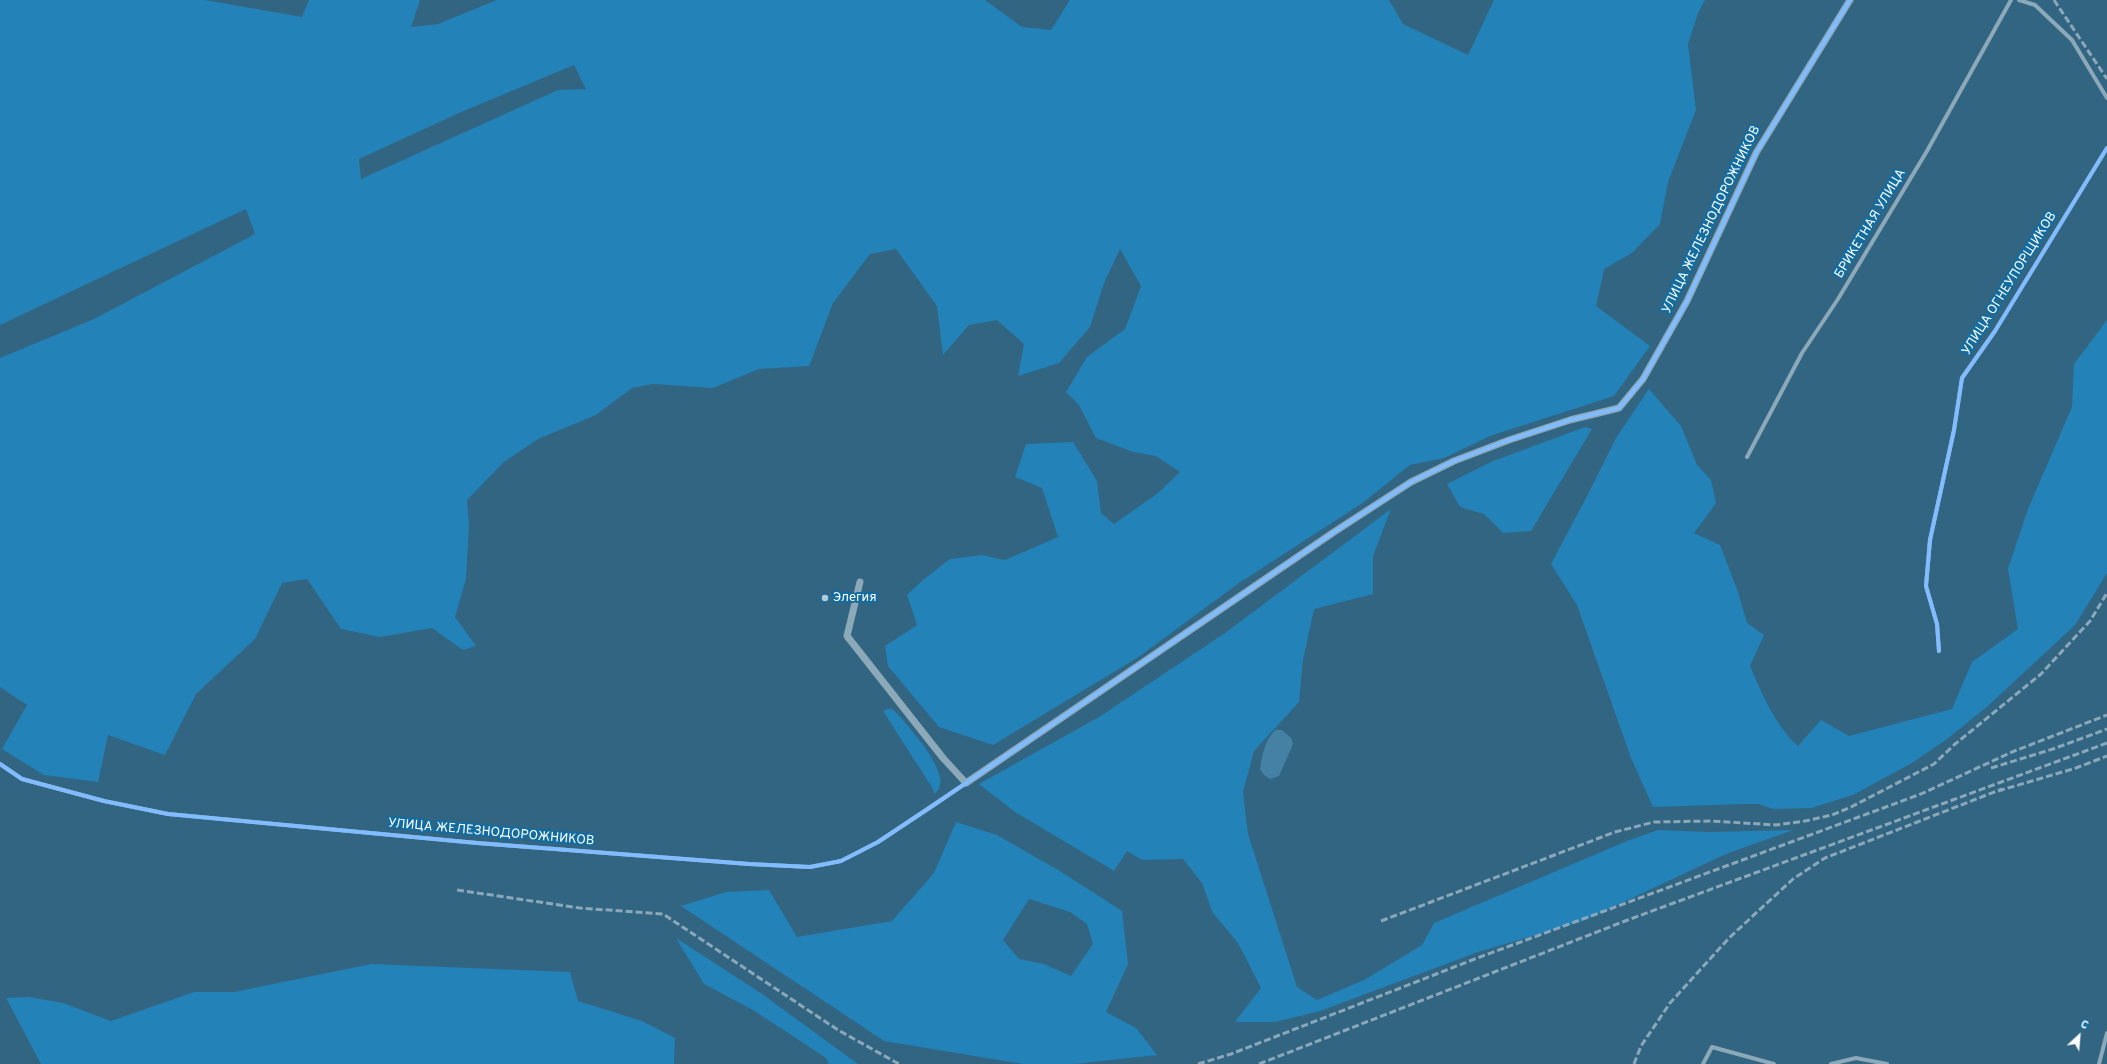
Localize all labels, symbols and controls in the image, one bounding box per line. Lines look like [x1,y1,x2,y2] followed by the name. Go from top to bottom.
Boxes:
[1660,124,1764,316] street label: УЛИЦА ЖЕЛЕЗНОДОРОЖНИКОВ
[1832,166,1910,282] street label: БРИКЕТНАЯ УЛИЦА
[1959,209,2061,359] street label: УЛИЦА ОГНЕУПОРЩИКОВ
[833,590,876,606] place label: Элегия
[820,593,830,603] marker: Элегия
[387,816,595,850] street label: УЛИЦА ЖЕЛЕЗНОДОРОЖНИКОВ
[2059,1016,2099,1056] north arrow
[2078,1017,2090,1033] text: С

